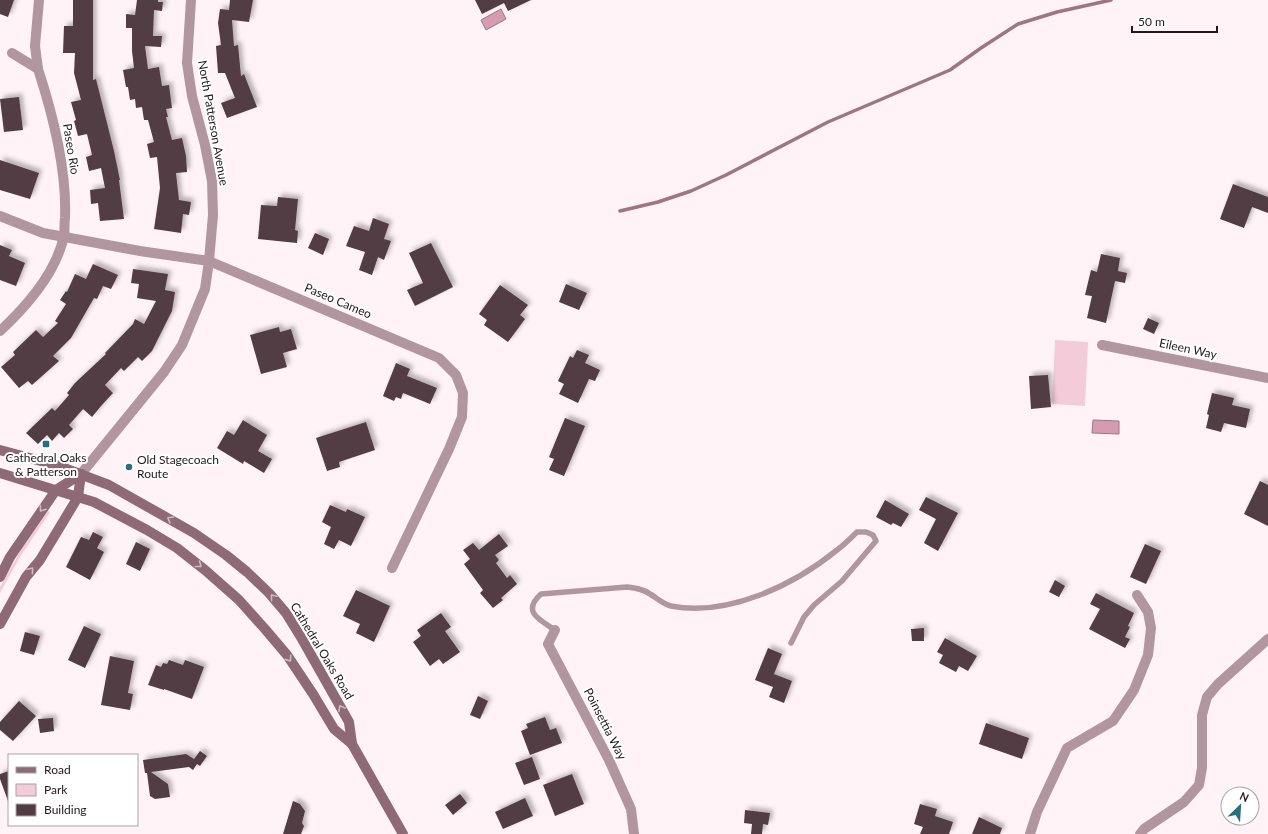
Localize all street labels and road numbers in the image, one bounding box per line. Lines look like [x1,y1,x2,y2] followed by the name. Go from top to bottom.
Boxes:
[195,59,232,187] street label: North Patterson Avenue
[60,122,83,176] street label: Paseo Rio
[302,280,374,321] street label: Paseo Cameo
[1158,335,1219,362] street label: Eileen Way
[288,600,357,702] street label: Cathedral Oaks Road
[581,685,630,763] street label: Poinsettia Way

